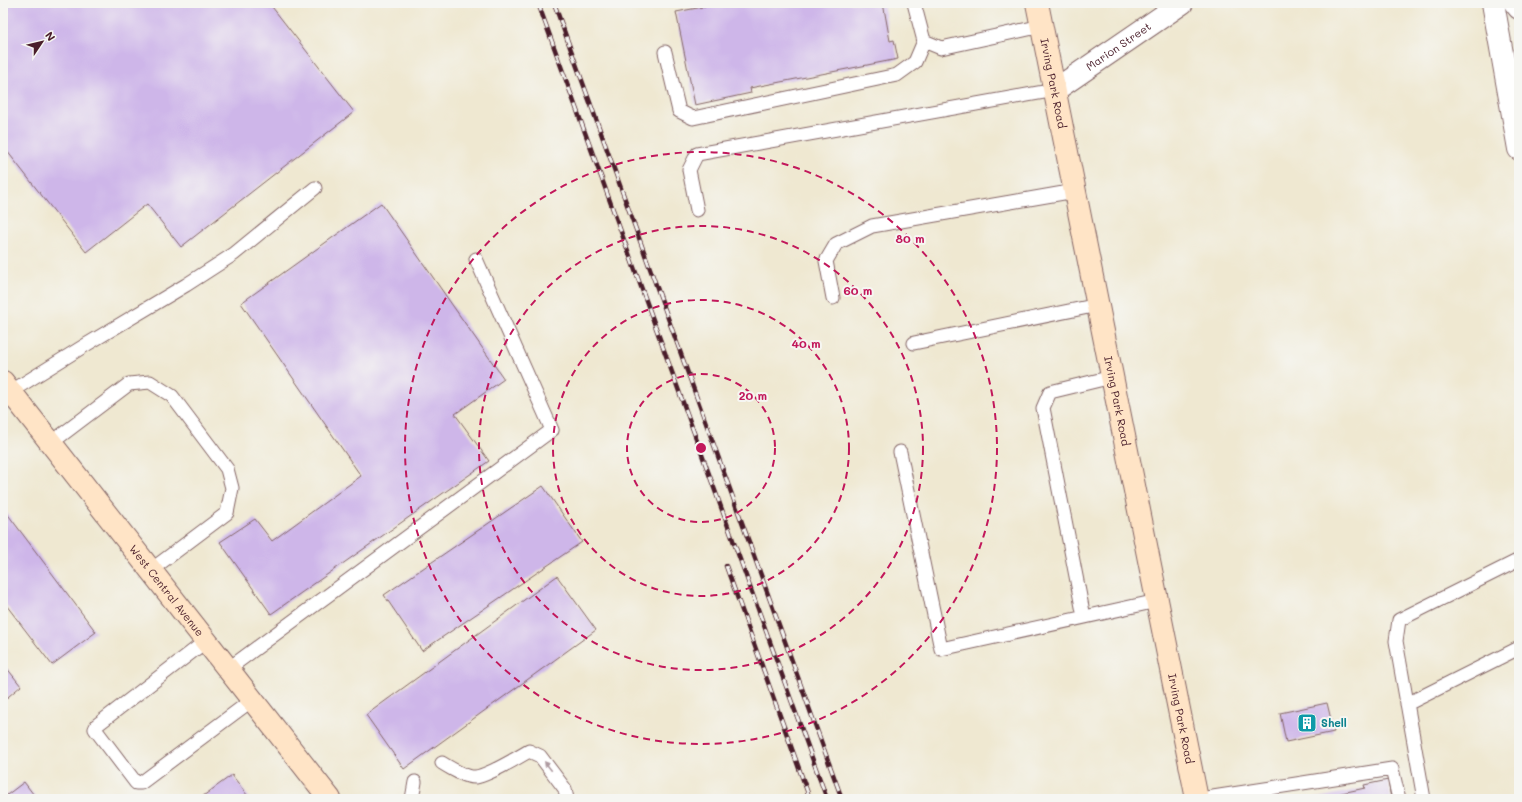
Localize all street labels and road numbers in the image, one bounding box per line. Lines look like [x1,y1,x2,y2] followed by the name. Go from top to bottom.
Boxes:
[1083,18,1154,74] street label: Marion Street
[1037,37,1070,130] street label: Irving Park Road
[1101,355,1134,447] street label: Irving Park Road
[126,541,208,639] street label: West Central Avenue
[1165,672,1198,765] street label: Irving Park Road

